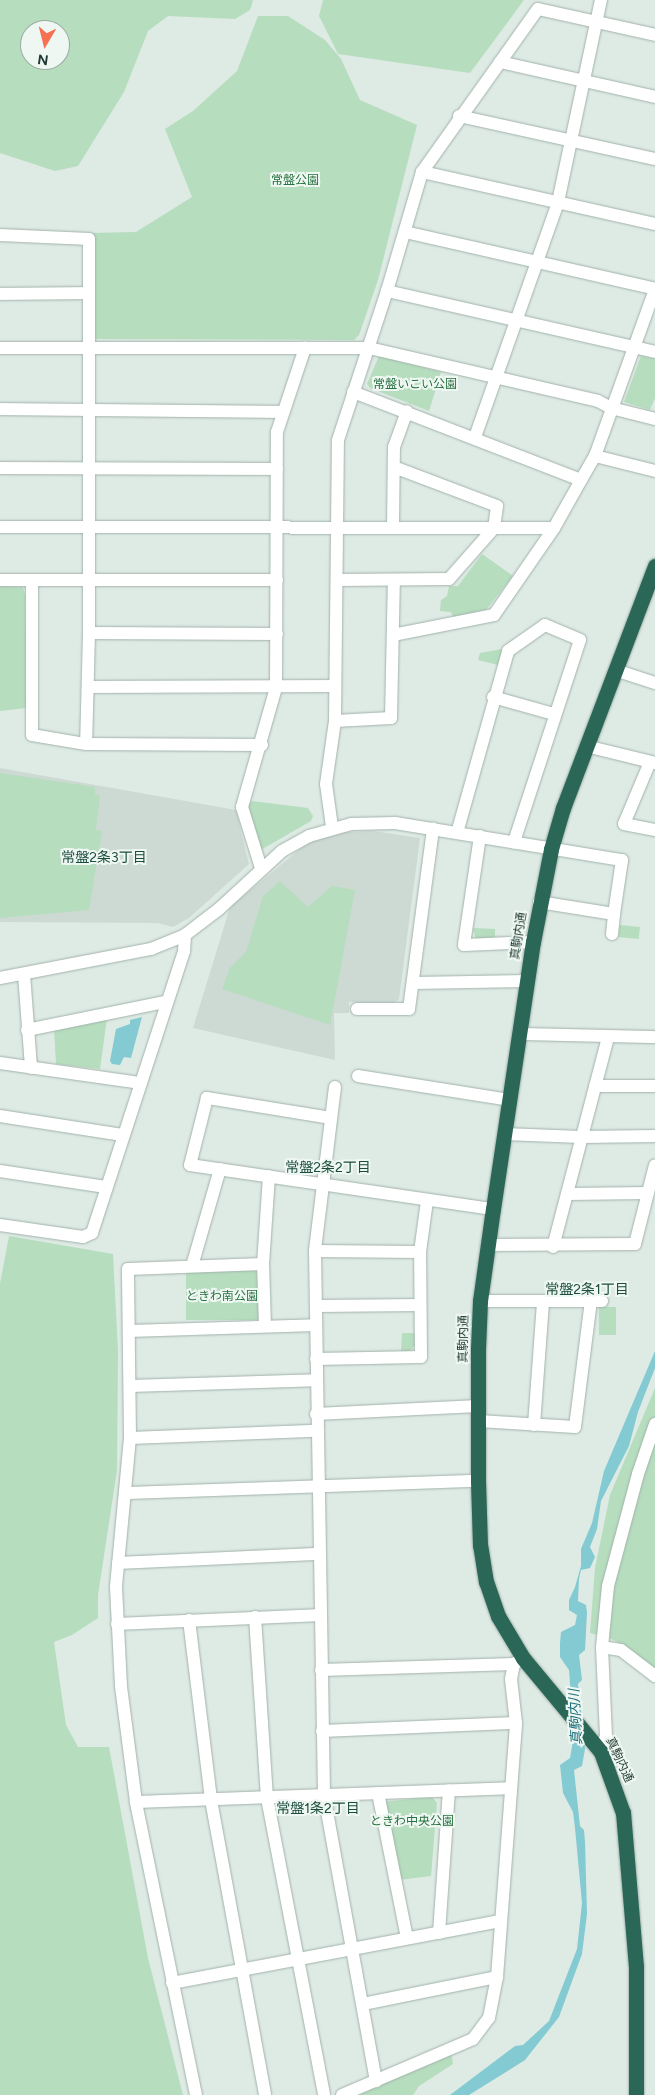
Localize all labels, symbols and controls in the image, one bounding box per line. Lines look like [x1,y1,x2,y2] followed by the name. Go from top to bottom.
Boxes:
[20,20,70,70] north arrow
[36,50,50,69] text: N
[271,174,319,188] park label: 常盤公園
[373,378,457,392] park label: 常盤いこい公園
[61,850,147,866] district label: 常盤2条3丁目
[508,911,530,961] street label: 真駒内通
[285,1160,371,1176] district label: 常盤2条2丁目
[545,1282,629,1298] district label: 常盤2条1丁目
[186,1290,258,1304] park label: ときわ南公園
[456,1315,472,1363] street label: 真駒内通
[566,1689,586,1745] water label: 真駒内川
[602,1735,636,1785] street label: 真駒内通
[276,1801,360,1817] district label: 常盤1条2丁目
[370,1815,454,1829] park label: ときわ中央公園

